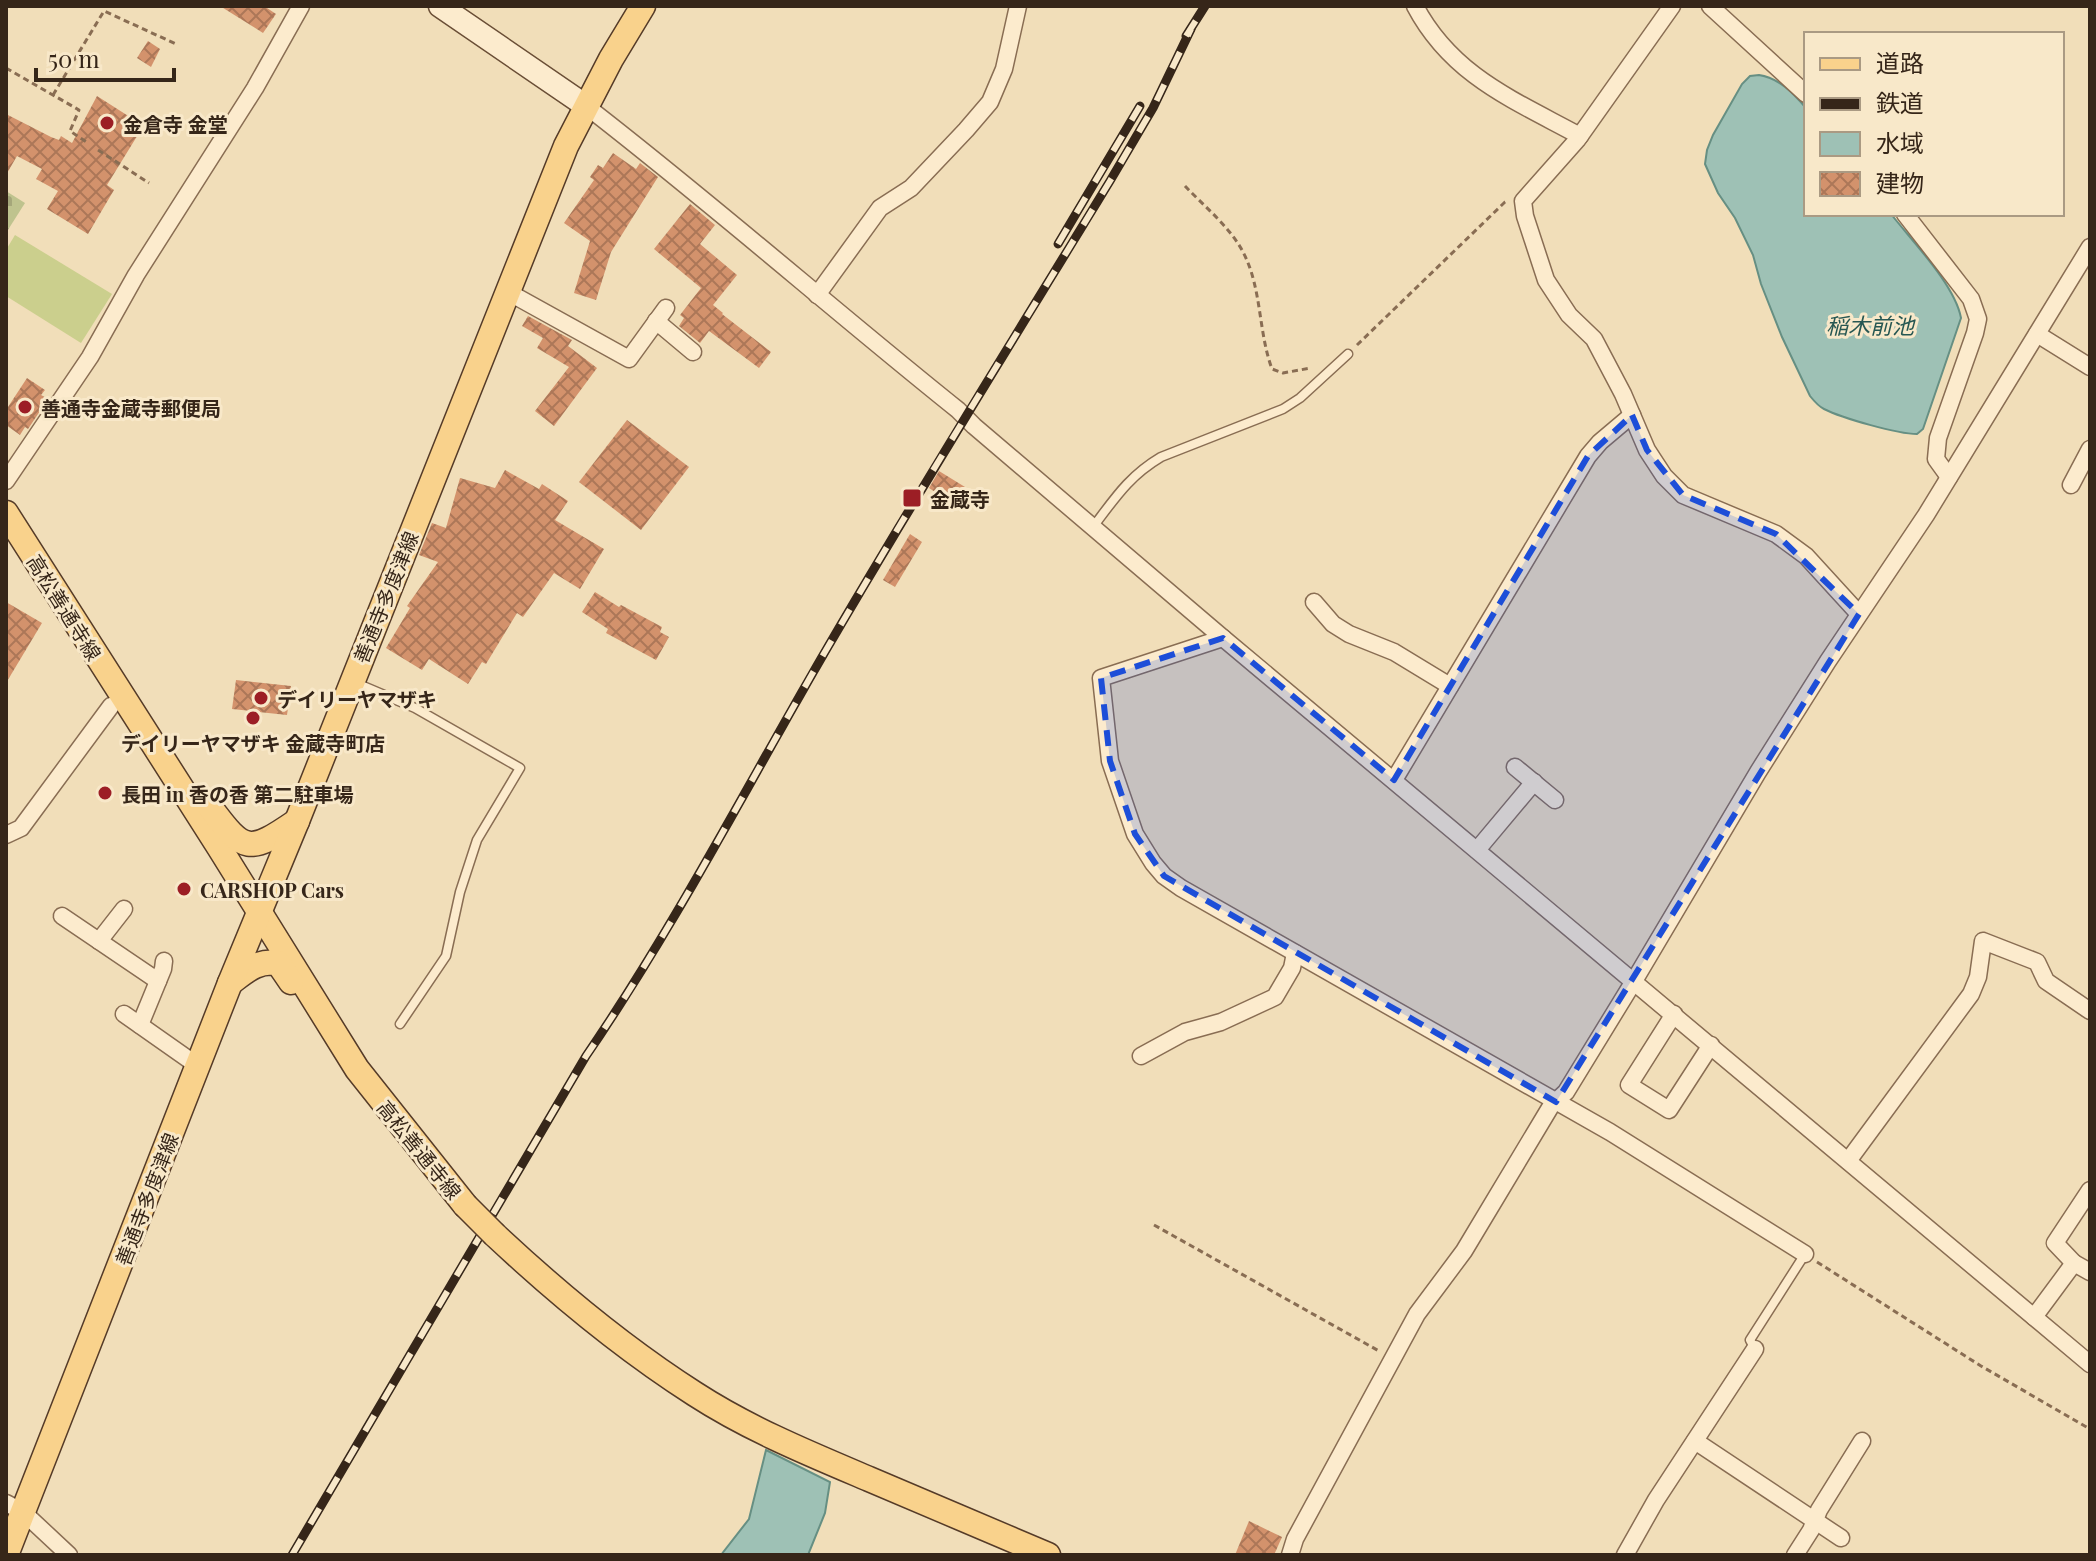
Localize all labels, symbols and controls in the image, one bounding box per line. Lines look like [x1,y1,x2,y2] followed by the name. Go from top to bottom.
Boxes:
[36,32,174,82] scale bar
[1804,32,2064,216] legend
[48,42,100,74] text: 50 m
[1876,46,1924,78] text: 道路
[1876,86,1924,118] text: 鉄道
[123,110,228,137] place label: 金倉寺 金堂
[98,114,116,132] marker: 金倉寺 金堂
[1876,126,1924,158] text: 水域
[1876,166,1924,198] text: 建物
[1826,310,1916,340] water label: 稲木前池
[41,394,221,421] place label: 善通寺金蔵寺郵便局
[16,398,34,416] marker: 善通寺金蔵寺郵便局
[930,485,990,512] place label: 金蔵寺
[901,487,923,509] marker: 金蔵寺
[346,527,424,667] street label: 善通寺多度津線
[22,549,108,665] street label: 高松善通寺線
[277,685,437,712] place label: デイリーヤマザキ
[252,689,270,707] marker: デイリーヤマザキ
[244,709,262,727] marker: デイリーヤマザキ 金蔵寺町店
[121,729,385,756] place label: デイリーヤマザキ 金蔵寺町店
[121,780,354,807] place label: 長田 in 香の香 第二駐車場
[96,784,114,802] marker: 長田 in 香の香 第二駐車場
[200,876,344,903] place label: CARSHOP Cars
[175,880,193,898] marker: CARSHOP Cars
[372,1094,468,1204] street label: 高松善通寺線
[108,1129,184,1269] street label: 善通寺多度津線

